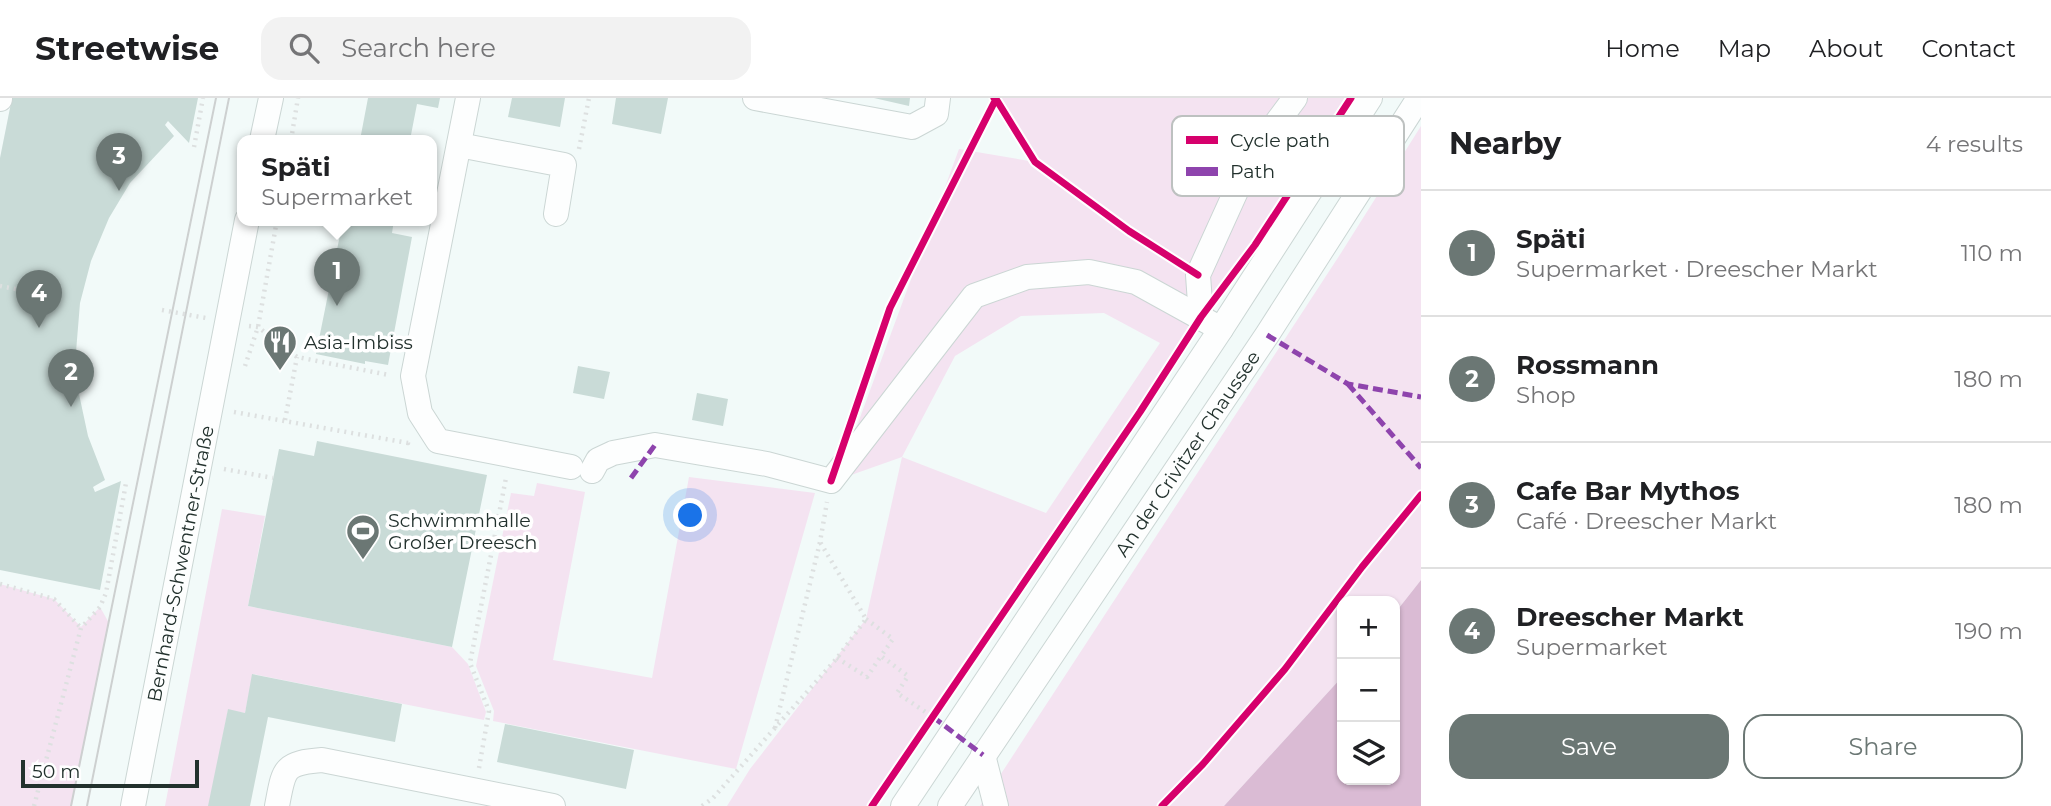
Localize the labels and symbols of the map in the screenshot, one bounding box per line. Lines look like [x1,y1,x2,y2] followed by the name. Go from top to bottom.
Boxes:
[1172,116,1404,196] legend
[1230,129,1330,152] text: Cycle path
[96,133,142,191] pin: 3
[1230,160,1275,183] text: Path
[314,248,360,306] pin: 1
[16,270,62,328] pin: 4
[261,323,299,372] restaurant icon: Asia-Imbiss
[304,331,413,354] place label: Asia-Imbiss
[1110,346,1265,561] street label: An der Crivitzer Chaussee
[48,349,94,407] pin: 2
[143,423,219,704] street label: Bernhard-Schwentner-Straße
[673,498,707,532] your location
[388,509,537,554] place label: Schwimmhalle Großer Dreesch
[344,512,382,561] sports icon: Schwimmhalle Großer Dreesch
[21,757,200,789] scale bar

